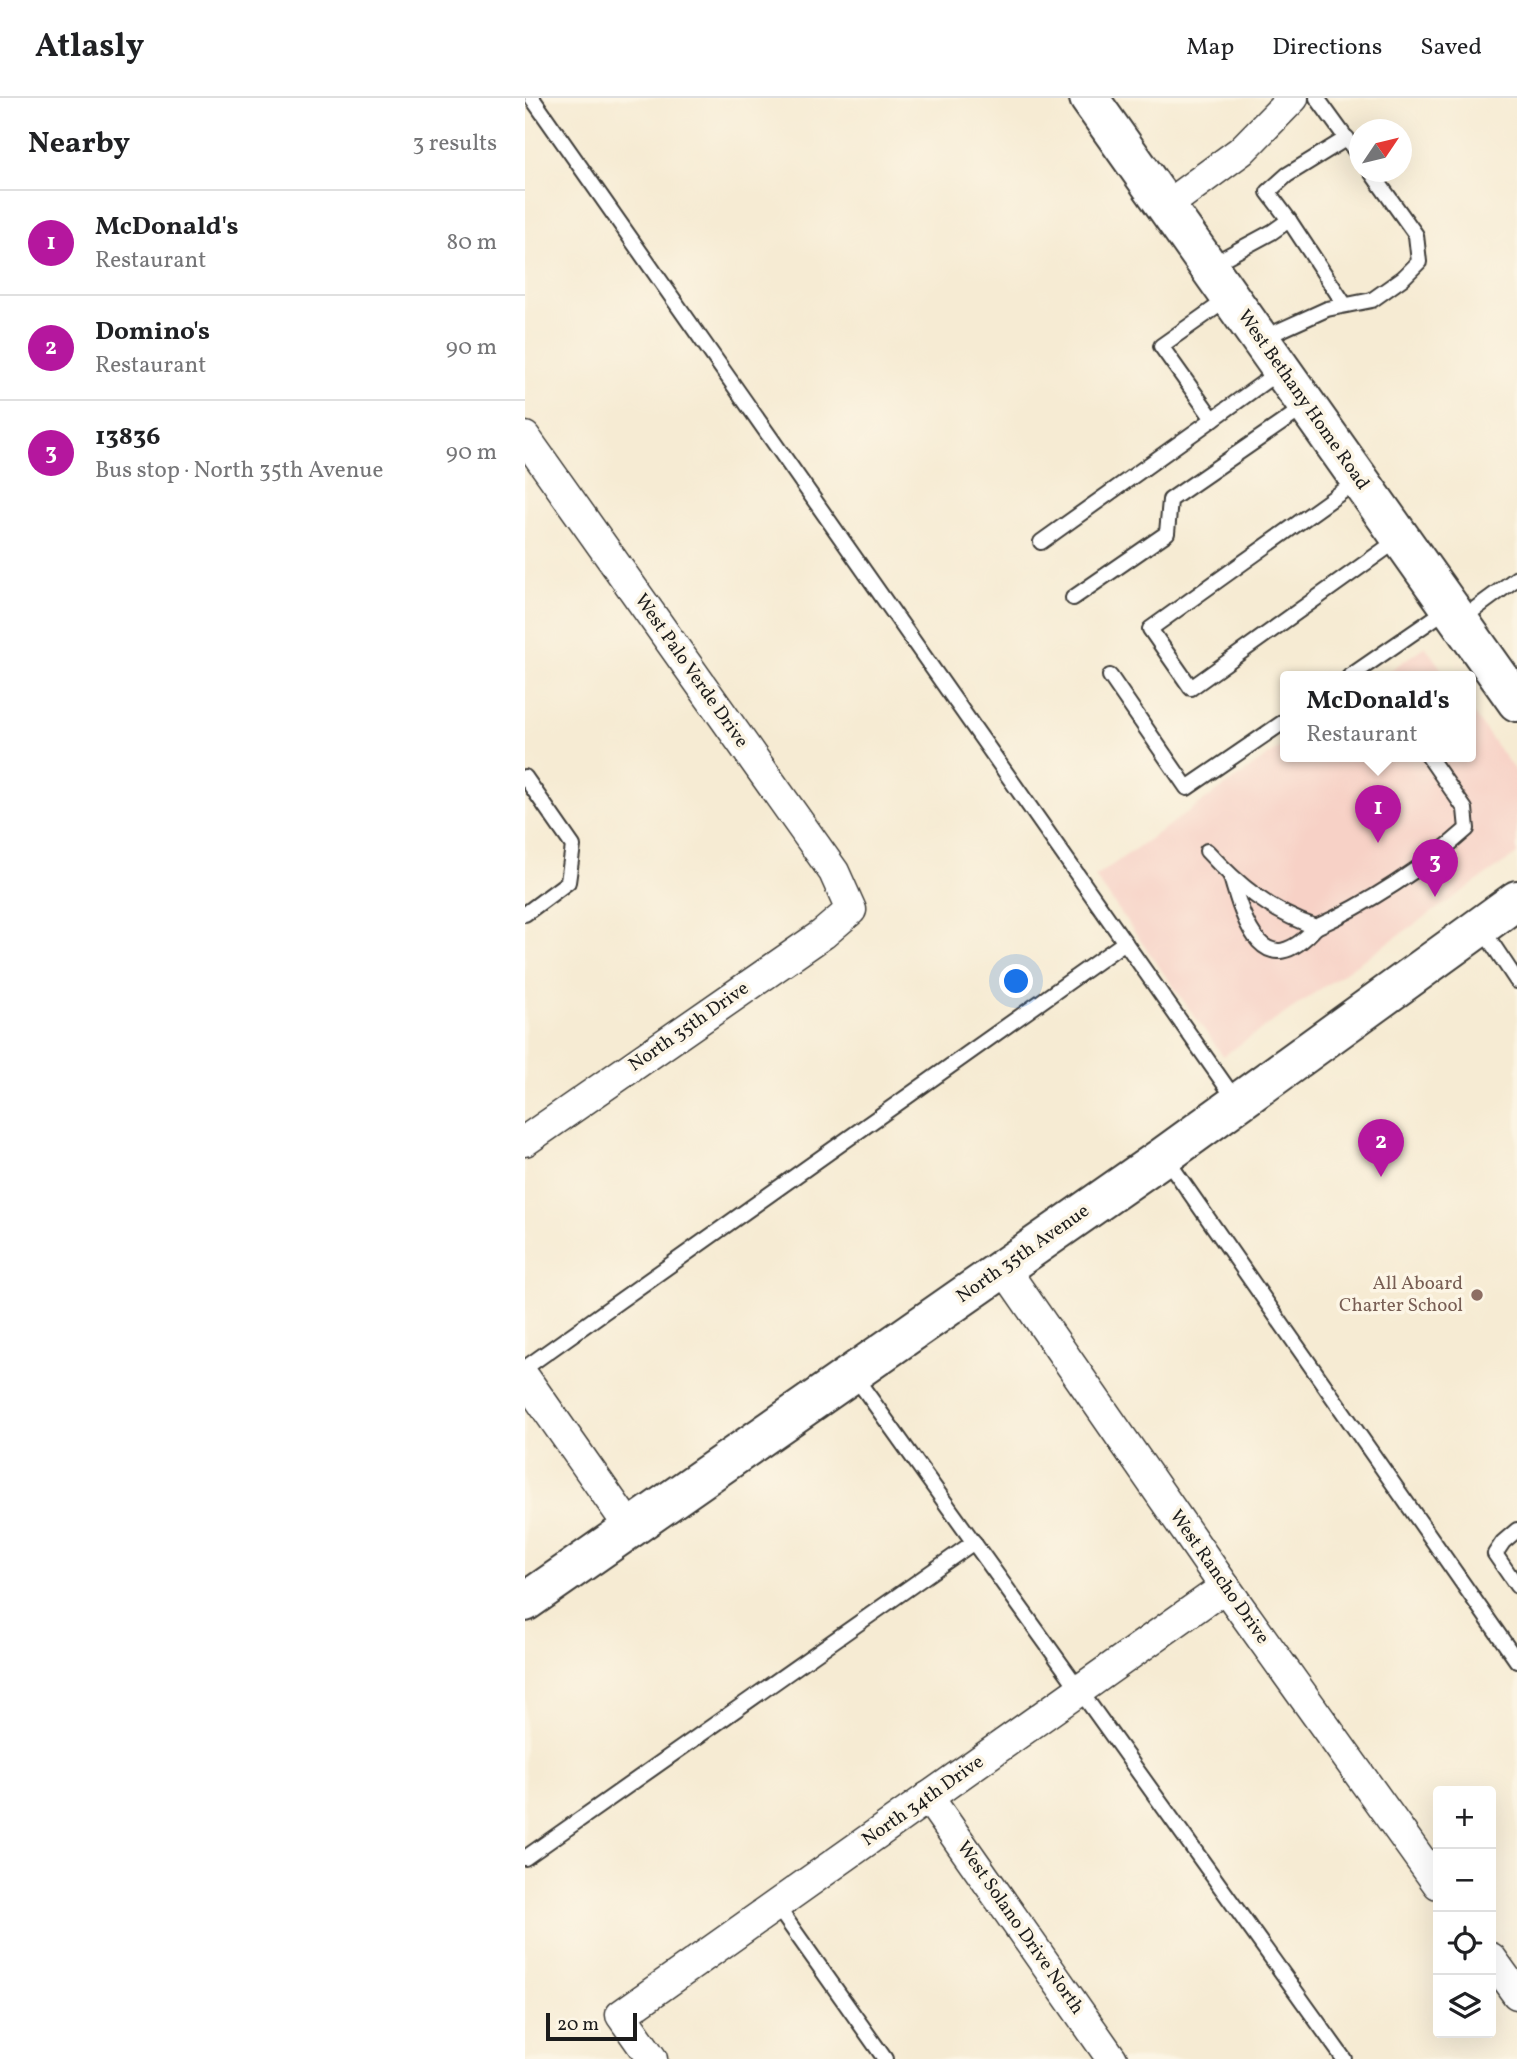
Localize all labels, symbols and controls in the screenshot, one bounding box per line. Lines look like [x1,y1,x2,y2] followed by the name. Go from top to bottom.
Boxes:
[35,25,144,71] text: Atlasly
[1186,31,1234,65] text: Map
[1272,31,1382,65] text: Directions
[1420,31,1482,65] text: Saved
[1349,119,1412,182] north arrow
[28,123,130,165] text: Nearby
[412,128,497,160] text: 3 results
[95,209,238,245] text: McDonald's
[46,227,56,259] text: 1
[447,227,497,259] text: 80 m
[95,245,206,277] text: Restaurant
[1231,305,1375,495] street label: West Bethany Home Road
[95,314,210,350] text: Domino's
[45,332,57,364] text: 2
[446,332,497,364] text: 90 m
[95,350,206,382] text: Restaurant
[95,419,160,455] text: 13836
[45,437,57,469] text: 3
[446,437,497,469] text: 90 m
[95,455,383,487] text: Bus stop · North 35th Avenue
[628,589,754,753] street label: West Palo Verde Drive
[1280,671,1476,762] popup
[1306,683,1450,719] text: McDonald's
[1306,719,1418,751] text: Restaurant
[1355,785,1401,843] pin: 1
[1412,839,1458,897] pin: 3
[999,964,1033,998] your location
[624,976,754,1078] street label: North 35th Drive
[1358,1119,1404,1177] pin: 2
[951,1198,1095,1310] street label: North 35th Avenue
[1339,1271,1463,1319] place label: All Aboard Charter School
[1469,1287,1485,1303] marker: All Aboard Charter School
[1163,1505,1275,1649] street label: West Rancho Drive
[857,1749,989,1853] street label: North 34th Drive
[1433,1786,1496,2038] map controls
[1433,1786,1496,1849] button: +
[950,1836,1090,2020] street label: West Solano Drive North
[1433,1849,1496,1912] button: −
[1433,1912,1496,1975] button: locate
[1433,1975,1496,2038] button: layers
[546,2010,637,2042] scale bar
[557,2012,599,2038] text: 20 m

